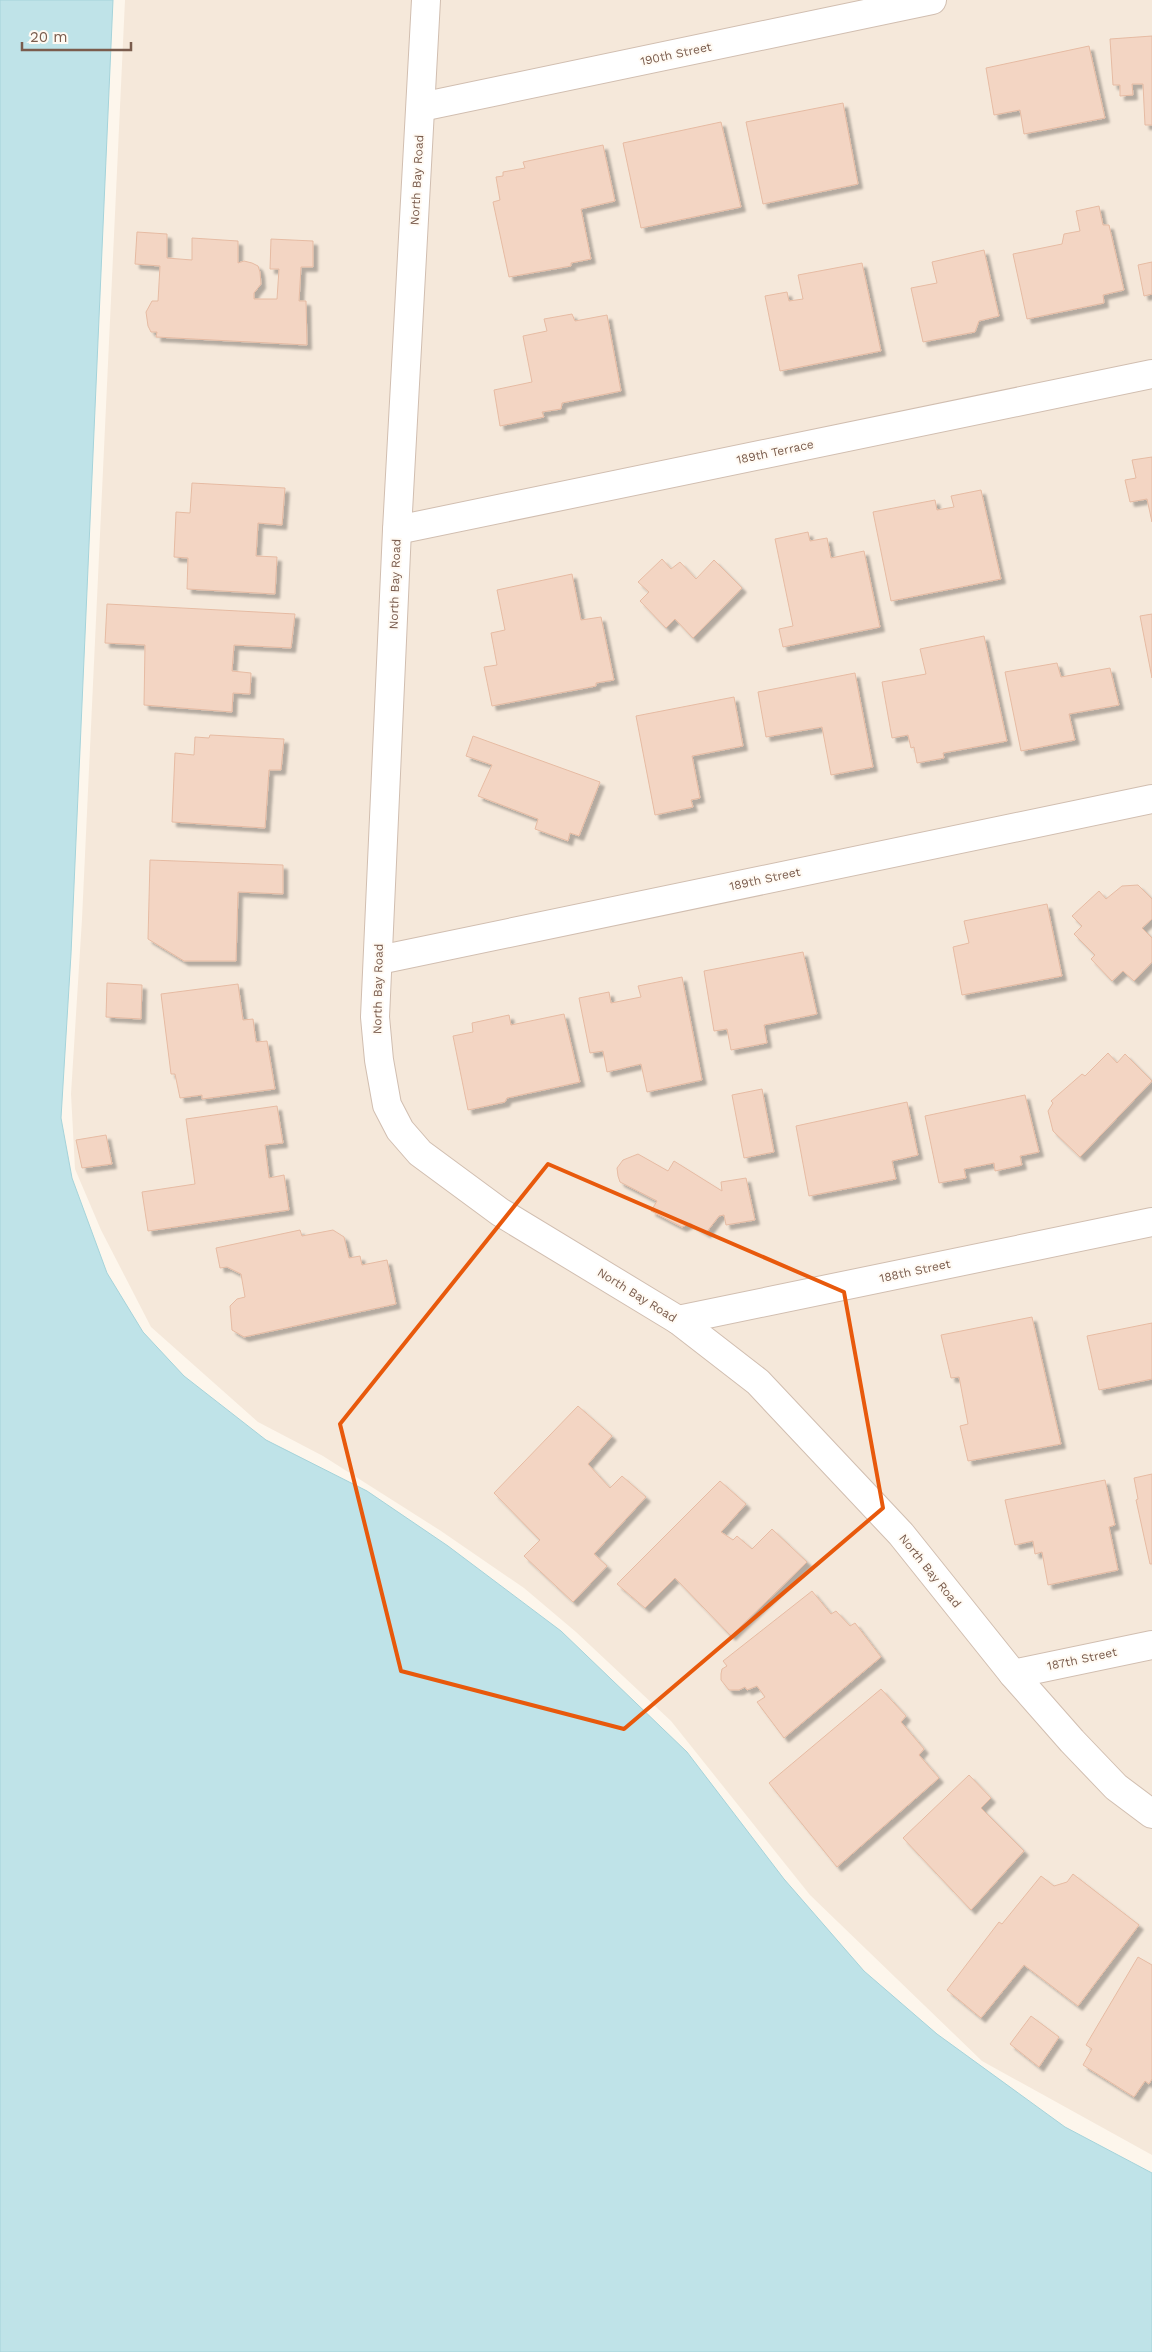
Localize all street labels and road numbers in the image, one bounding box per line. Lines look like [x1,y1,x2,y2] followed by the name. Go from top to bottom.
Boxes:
[639,40,713,68] street label: 190th Street
[408,134,426,226] street label: North Bay Road
[735,437,815,467] street label: 189th Terrace
[386,539,404,629] street label: North Bay Road
[728,865,802,893] street label: 189th Street
[370,944,386,1034] street label: North Bay Road
[878,1257,952,1285] street label: 188th Street
[595,1265,679,1325] street label: North Bay Road
[896,1531,964,1611] street label: North Bay Road
[1046,1645,1118,1673] street label: 187th Street

